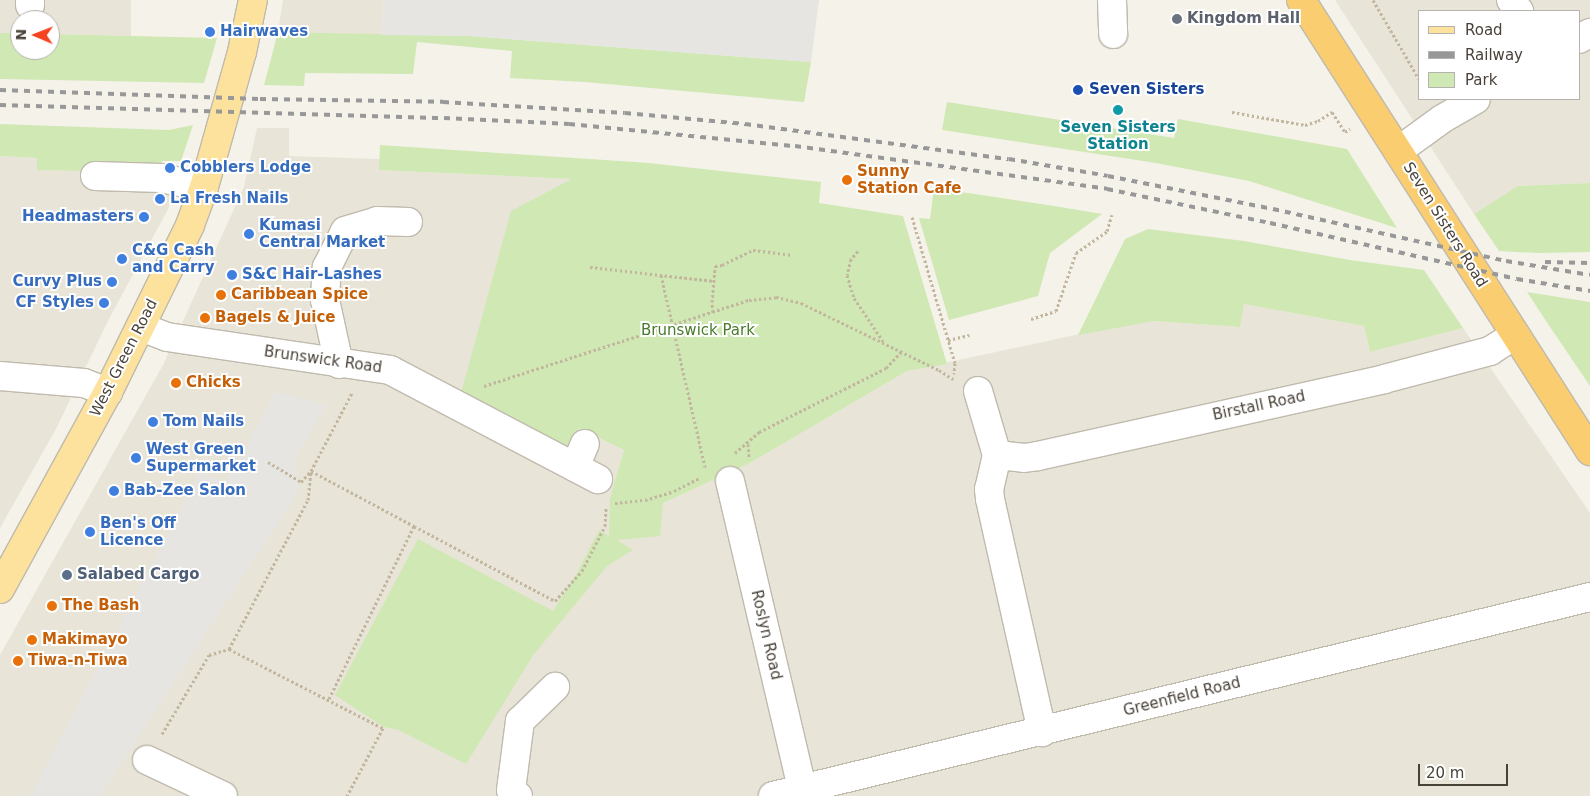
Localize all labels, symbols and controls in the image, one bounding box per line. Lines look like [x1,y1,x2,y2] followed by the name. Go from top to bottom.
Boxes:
[10,10,60,60] north arrow
[1187,10,1300,28] place label: Kingdom Hall
[1418,10,1580,100] legend
[1171,13,1183,25] marker: Kingdom Hall
[1465,21,1503,39] text: Road
[220,23,308,41] place label: Hairwaves
[204,26,216,38] marker: Hairwaves
[13,29,29,41] text: N
[1465,46,1523,64] text: Railway
[1465,71,1497,89] text: Park
[1089,81,1204,99] place label: Seven Sisters
[1071,83,1085,97] marker: Seven Sisters
[1112,104,1124,116] marker: Seven Sisters Station
[1060,118,1176,153] place label: Seven Sisters Station
[180,159,311,177] place label: Cobblers Lodge
[1399,159,1491,291] street label: Seven Sisters Road
[164,162,176,174] marker: Cobblers Lodge
[857,162,961,197] place label: Sunny Station Cafe
[841,174,853,186] marker: Sunny Station Cafe
[170,190,288,208] place label: La Fresh Nails
[154,193,166,205] marker: La Fresh Nails
[22,208,134,226] place label: Headmasters
[138,211,150,223] marker: Headmasters
[259,216,385,251] place label: Kumasi Central Market
[243,228,255,240] marker: Kumasi Central Market
[132,241,214,276] place label: C&G Cash and Carry
[116,253,128,265] marker: C&G Cash and Carry
[242,266,382,284] place label: S&C Hair-Lashes
[226,269,238,281] marker: S&C Hair-Lashes
[12,273,102,291] place label: Curvy Plus
[106,276,118,288] marker: Curvy Plus
[231,286,368,304] place label: Caribbean Spice
[215,289,227,301] marker: Caribbean Spice
[16,294,94,312] place label: CF Styles
[87,296,161,420] street label: West Green Road
[98,297,110,309] marker: CF Styles
[215,309,336,327] place label: Bagels & Juice
[199,312,211,324] marker: Bagels & Juice
[641,322,755,340] park label: Brunswick Park
[263,343,383,377] street label: Brunswick Road
[186,374,241,392] place label: Chicks
[170,377,182,389] marker: Chicks
[1211,387,1307,425] street label: Birstall Road
[163,413,244,431] place label: Tom Nails
[147,416,159,428] marker: Tom Nails
[146,440,256,475] place label: West Green Supermarket
[130,452,142,464] marker: West Green Supermarket
[124,482,246,500] place label: Bab-Zee Salon
[108,485,120,497] marker: Bab-Zee Salon
[100,514,176,549] place label: Ben's Off Licence
[84,526,96,538] marker: Ben's Off Licence
[77,566,200,584] place label: Salabed Cargo
[61,569,73,581] marker: Salabed Cargo
[747,588,785,682] street label: Roslyn Road
[62,597,139,615] place label: The Bash
[46,600,58,612] marker: The Bash
[42,631,128,649] place label: Makimayo
[26,634,38,646] marker: Makimayo
[28,652,128,670] place label: Tiwa-n-Tiwa
[12,655,24,667] marker: Tiwa-n-Tiwa
[1122,674,1242,720] street label: Greenfield Road
[1420,754,1510,786] scale bar
[1426,764,1464,782] text: 20 m

